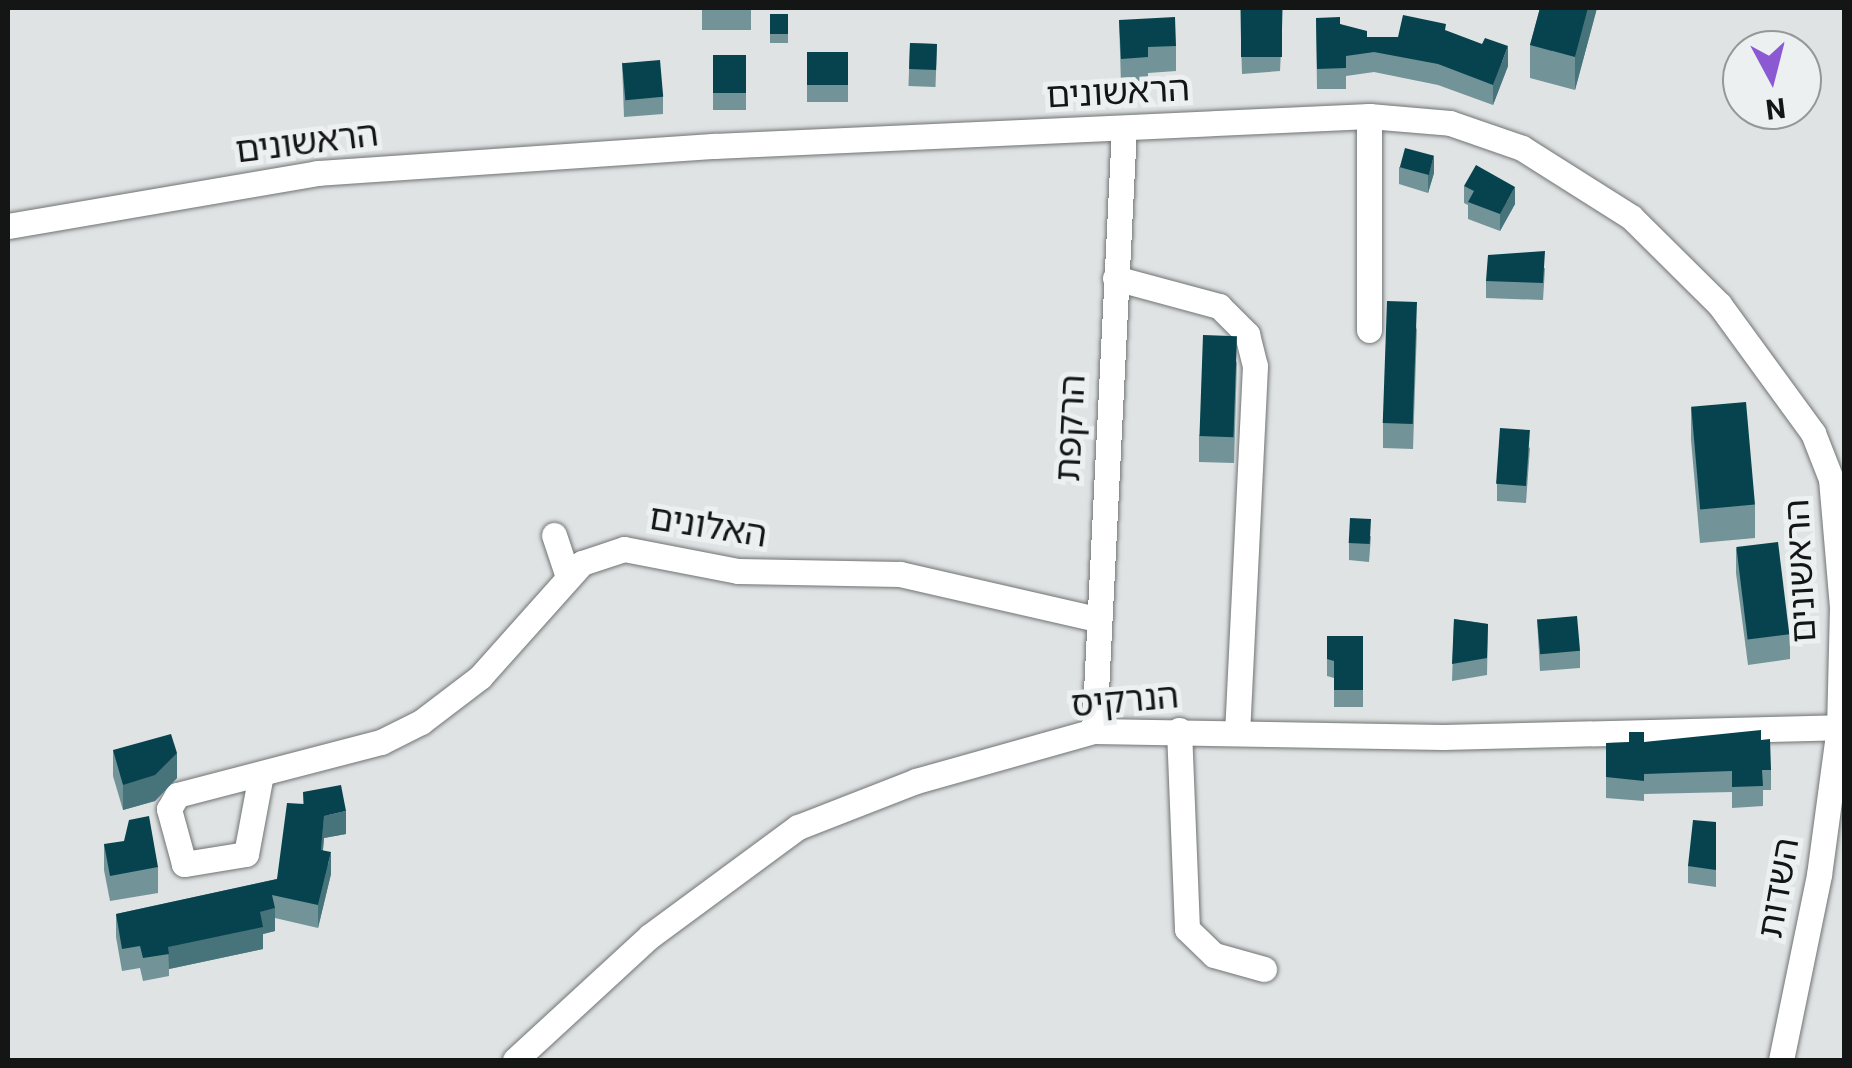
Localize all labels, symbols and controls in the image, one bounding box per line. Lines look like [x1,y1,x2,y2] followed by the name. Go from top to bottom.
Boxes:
[1722,30,1822,130] north arrow
[1045,68,1191,118] street label: הראשונים
[1764,91,1787,126] text: N
[233,113,381,173] street label: הראשונים
[1047,373,1095,483] street label: הרקפת
[646,497,770,557] street label: האלונים
[1776,498,1826,644] street label: הראשונים
[1069,675,1181,727] street label: הנרקיס
[1750,835,1808,941] street label: השדות

